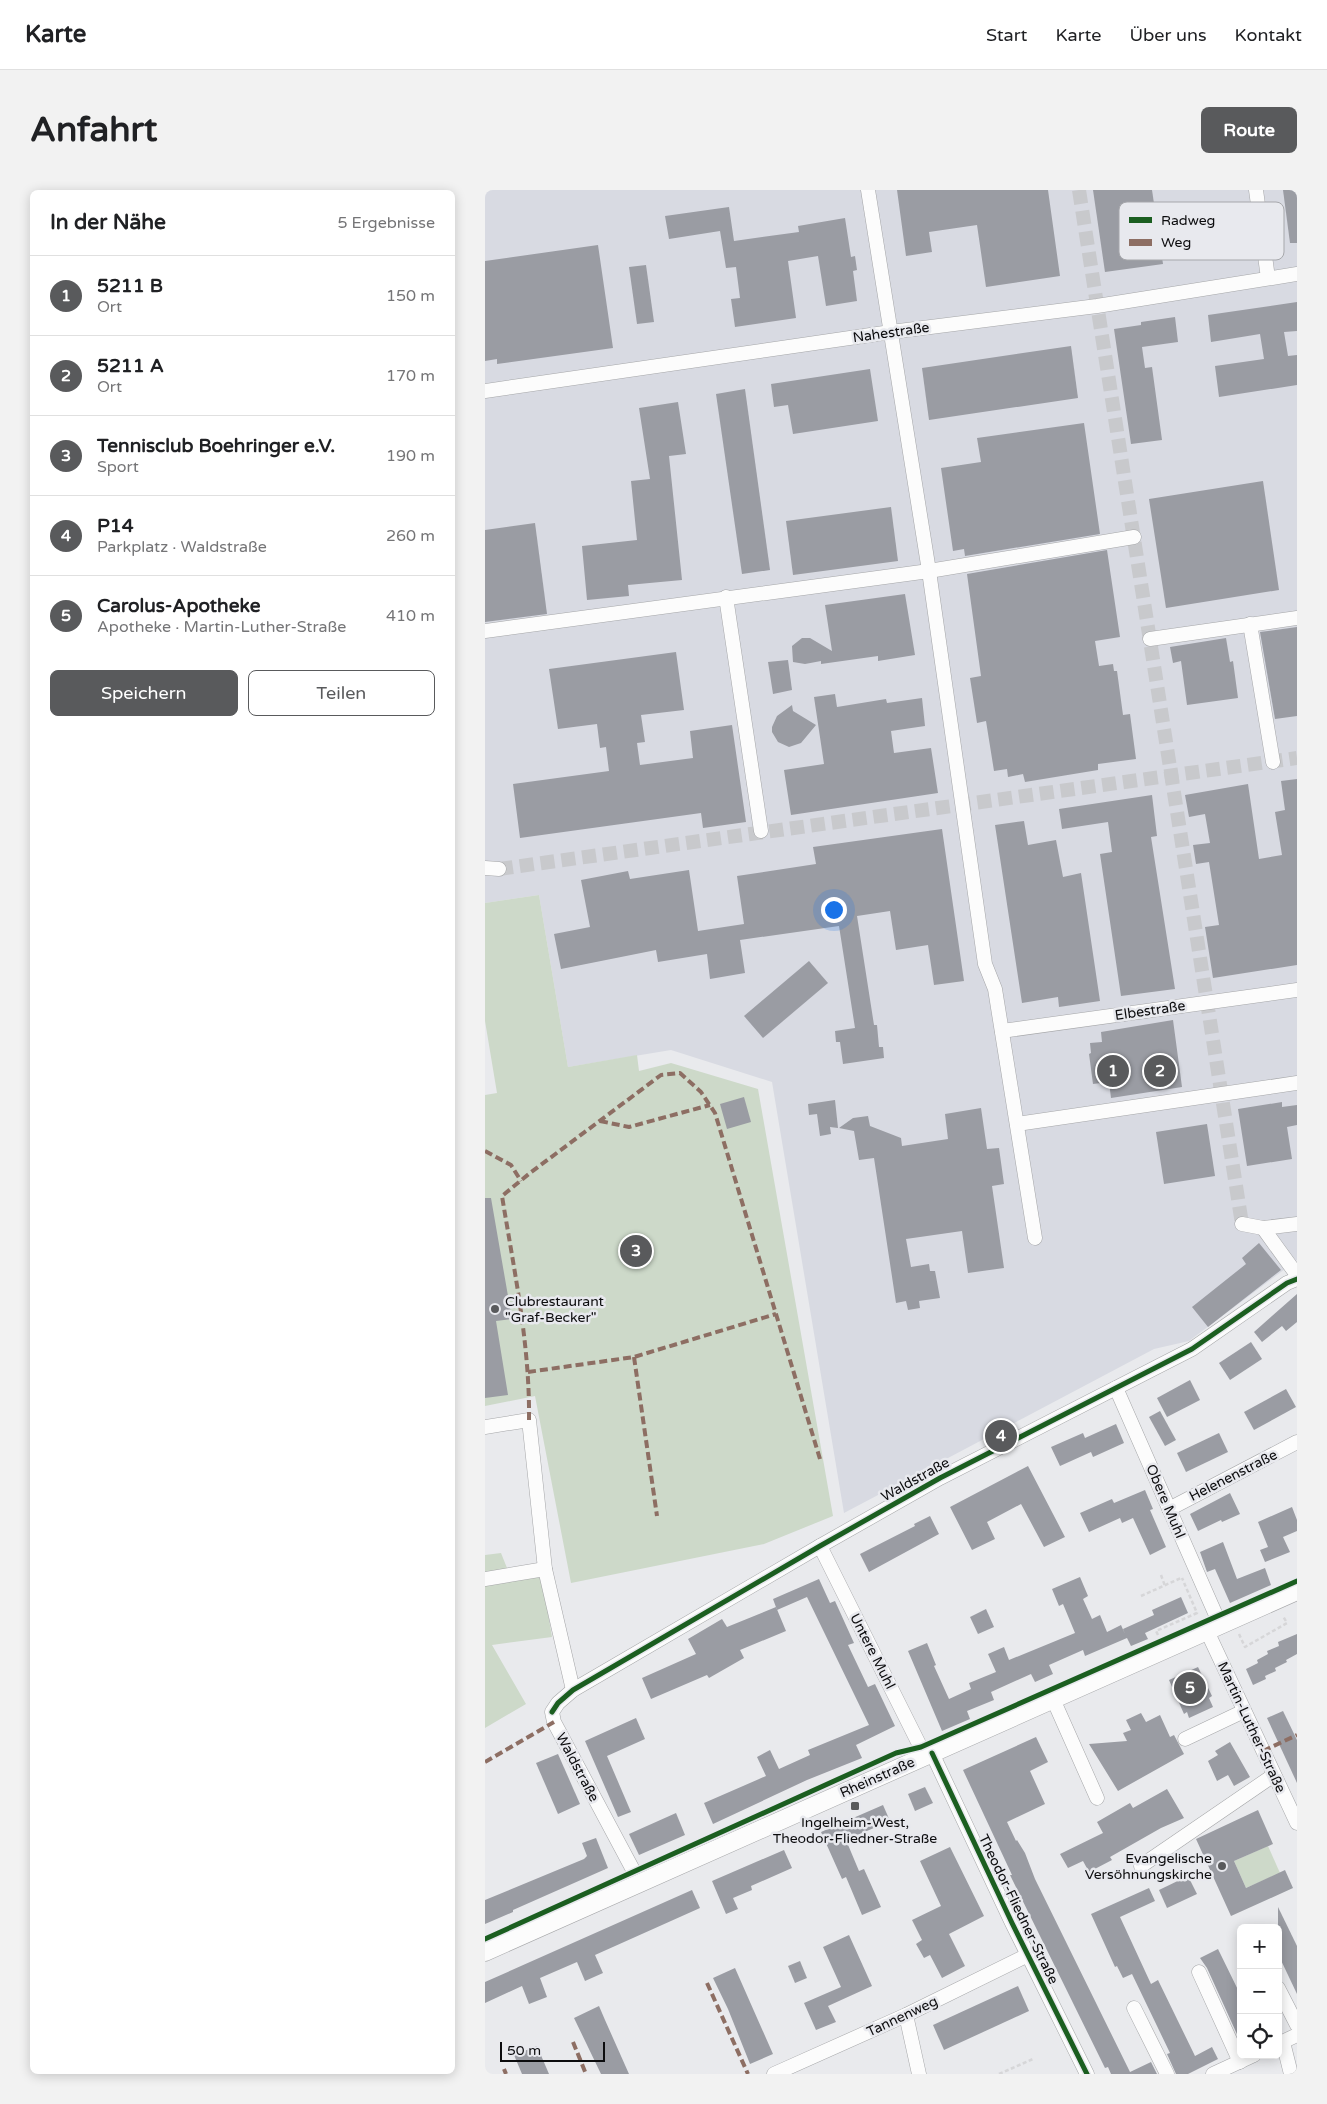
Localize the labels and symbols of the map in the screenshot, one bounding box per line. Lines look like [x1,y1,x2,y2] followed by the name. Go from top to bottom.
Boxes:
[1119,202,1284,260] legend
[1161,212,1215,229] text: Radweg
[1161,234,1191,251] text: Weg
[852,319,931,346] street label: Nahestraße
[821,897,847,923] your location
[1114,997,1186,1024] street label: Elbestraße
[1097,1052,1129,1090] pin: 1
[1144,1052,1176,1090] pin: 2
[620,1232,652,1270] pin: 3
[505,1293,605,1326] place label: Clubrestaurant "Graf-Becker"
[489,1303,501,1315] marker: Clubrestaurant "Graf-Becker"
[985,1417,1017,1455] pin: 4
[1186,1446,1280,1505] street label: Helenenstraße
[878,1454,952,1505] street label: Waldstraße
[1142,1462,1189,1541] street label: Obere Muhl
[846,1611,899,1692] street label: Untere Muhl
[1214,1659,1289,1795] street label: Martin-Luther-Straße
[1174,1669,1206,1707] pin: 5
[552,1730,603,1805] street label: Waldstraße
[837,1753,917,1802] street label: Rheinstraße
[849,1800,861,1812] marker: Ingelheim-West, Theodor-Fliedner-Straße
[773,1814,937,1847] place label: Ingelheim-West, Theodor-Fliedner-Straße
[975,1832,1062,1987] street label: Theodor-Fliedner-Straße
[1085,1850,1212,1883] place label: Evangelische Versöhnungskirche
[1216,1860,1228,1872] marker: Evangelische Versöhnungskirche
[864,1993,940,2040] street label: Tannenweg
[500,2039,605,2062] scale bar

